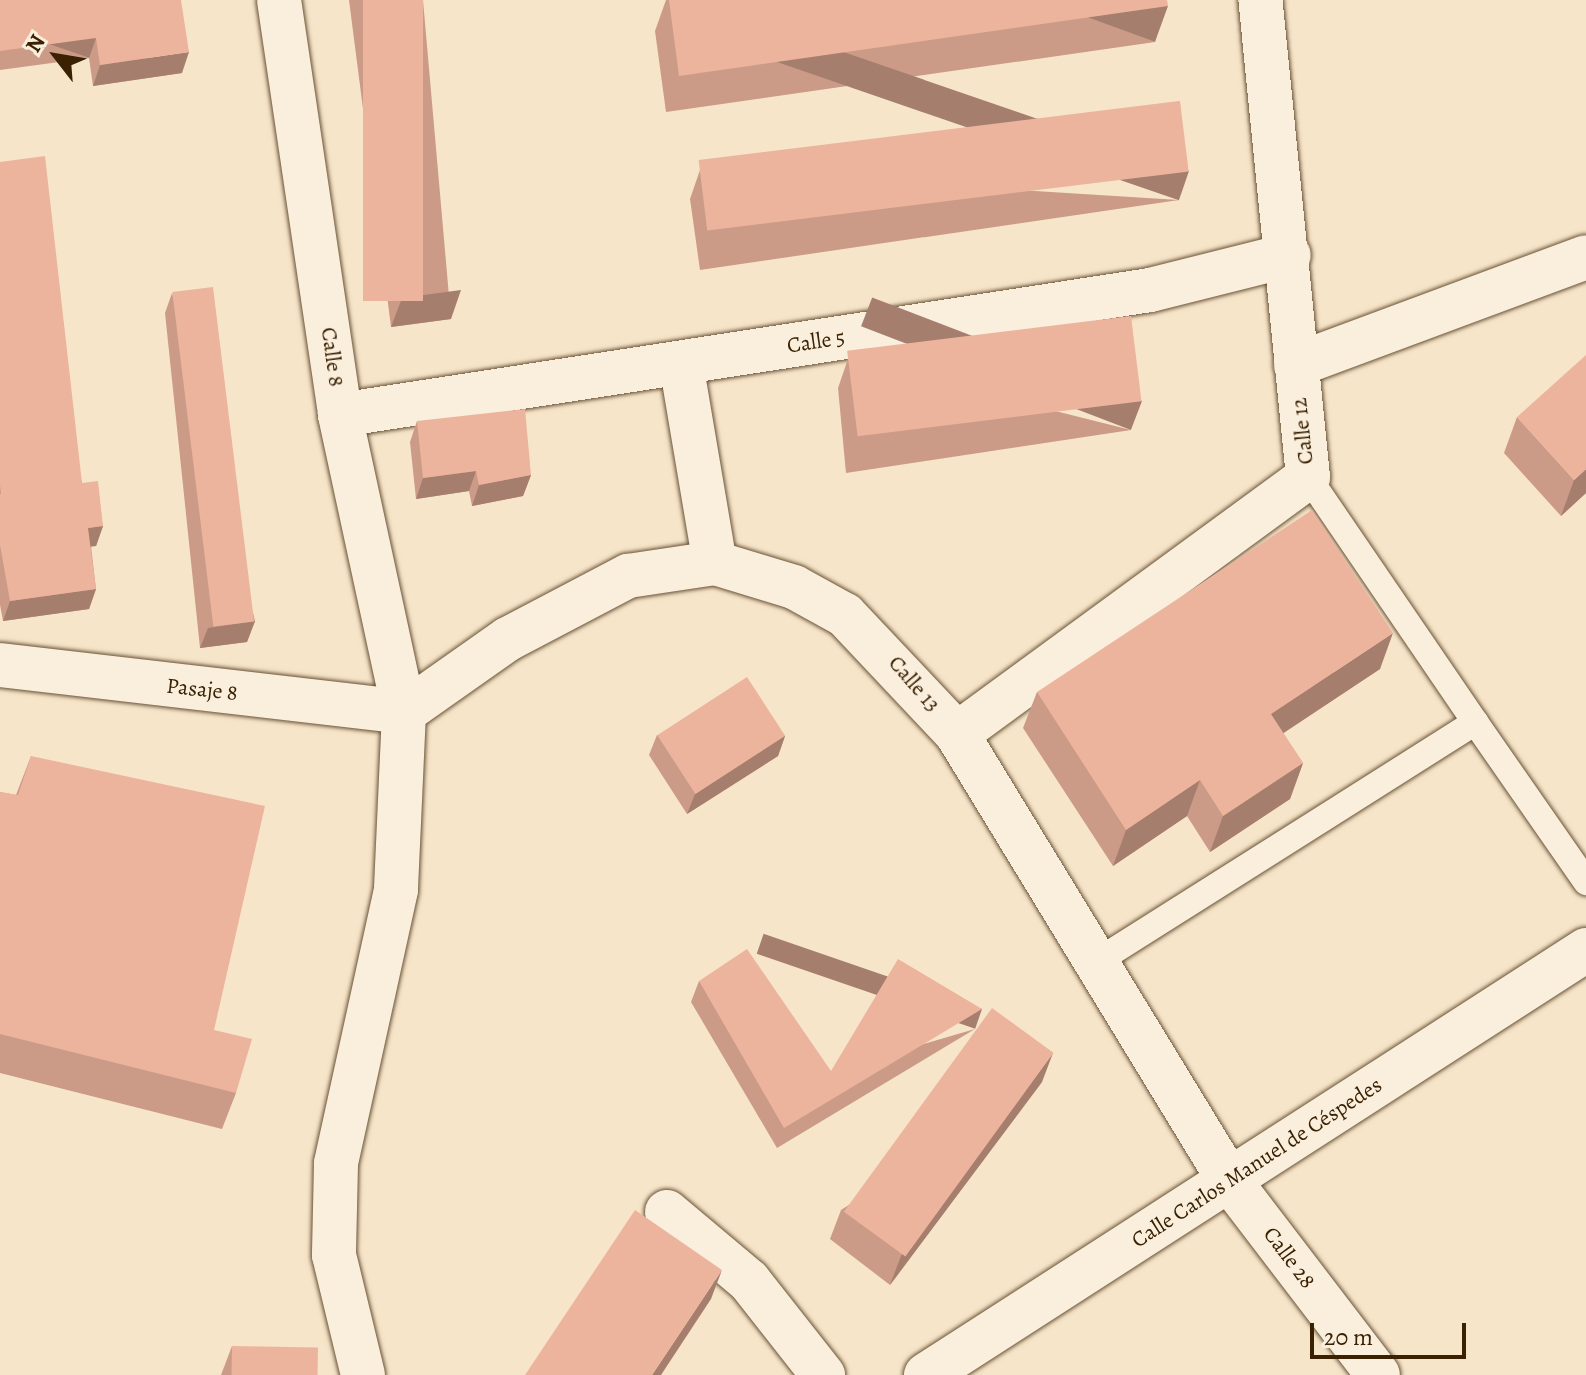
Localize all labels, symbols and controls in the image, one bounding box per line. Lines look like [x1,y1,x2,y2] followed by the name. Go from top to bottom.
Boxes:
[16,16,96,96] north arrow
[18,29,52,58] text: N
[785,324,847,360] street label: Calle 5
[315,326,349,388] street label: Calle 8
[1286,396,1320,466] street label: Calle 12
[883,651,945,717] street label: Calle 13
[165,673,239,707] street label: Pasaje 8
[1127,1072,1387,1254] street label: Calle Carlos Manuel de Céspedes
[1257,1222,1321,1294] street label: Calle 28
[1314,1307,1470,1357] scale bar
[1324,1321,1373,1353] text: 20 m

